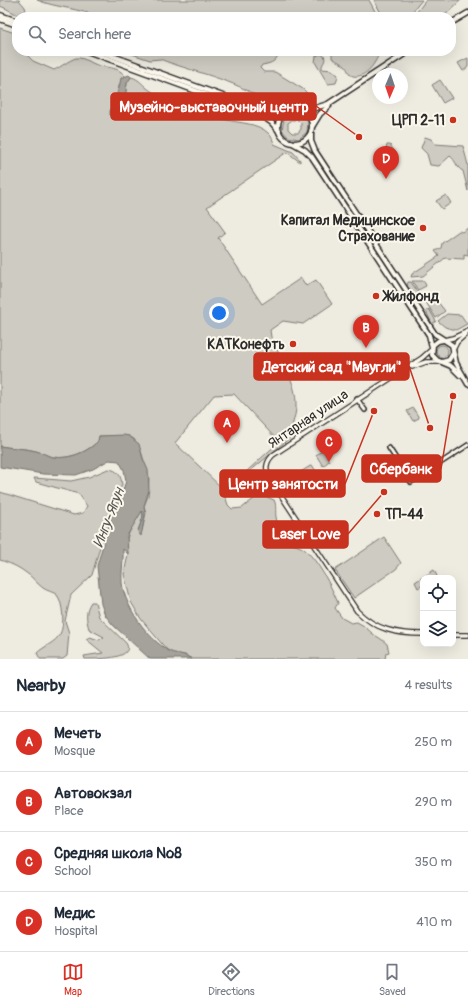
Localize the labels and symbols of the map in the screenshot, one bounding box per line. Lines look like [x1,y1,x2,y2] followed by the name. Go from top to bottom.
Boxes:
[372,68,408,104] north arrow
[111,93,316,120] callout: Музейно-выставочный центр
[119,98,309,117] text: Музейно-выставочный центр
[392,112,445,129] place label: ЦРП 2-11
[448,115,458,125] marker: ЦРП 2-11
[373,146,399,179] pin: D
[281,212,416,245] place label: Капитал Медицинское Страхование
[418,223,428,233] marker: Капитал Медицинское Страхование
[381,288,439,305] place label: Жилфонд
[371,291,381,301] marker: Жилфонд
[209,303,229,323] your location
[353,315,379,348] pin: B
[207,336,285,353] place label: КАТКонефть
[288,339,298,349] marker: КАТКонефть
[254,353,409,380] callout: Детский сад "Маугли"
[261,358,402,377] text: Детский сад "Маугли"
[265,386,351,452] street label: Янтарная улица
[214,410,240,443] pin: A
[316,429,342,462] pin: C
[362,455,441,482] callout: Сбербанк
[369,460,433,479] text: Сбербанк
[220,470,345,497] callout: Центр занятости
[228,475,338,494] text: Центр занятости
[89,484,130,550] water label: Ингу-Ягун
[384,506,424,523] place label: ТП-44
[372,509,382,519] marker: ТП-44
[263,521,348,548] callout: Laser Love
[272,525,341,544] text: Laser Love

